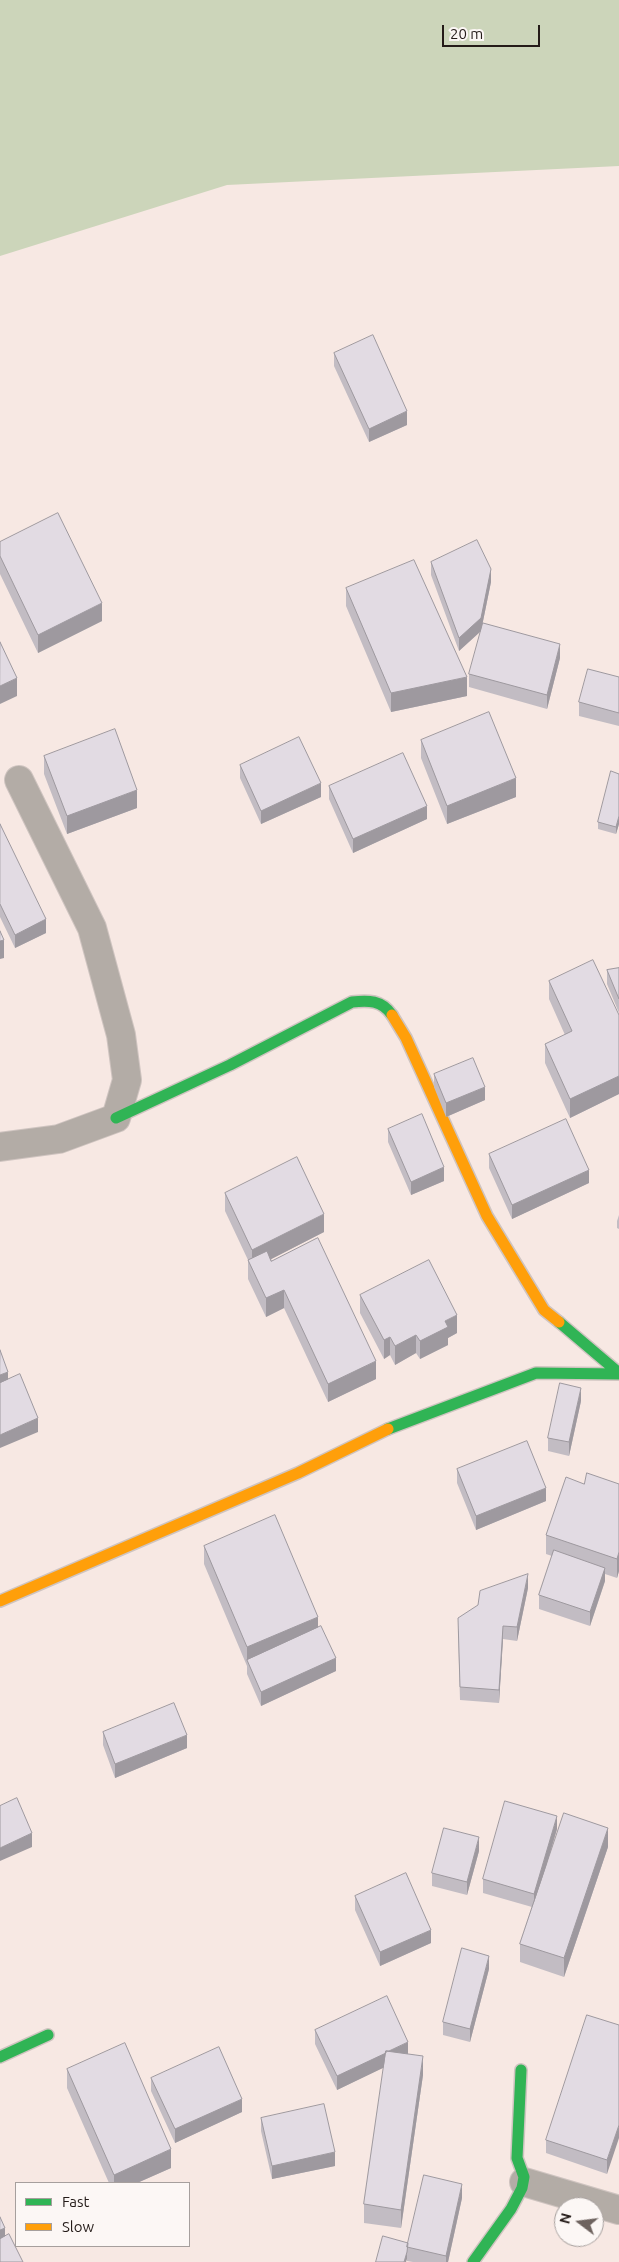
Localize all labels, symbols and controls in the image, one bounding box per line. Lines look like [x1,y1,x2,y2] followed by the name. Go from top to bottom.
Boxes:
[444,15,542,47] scale bar
[450,25,483,42] text: 20 m
[15,2182,190,2247] legend
[62,2193,89,2210] text: Fast
[554,2197,604,2247] north arrow
[556,2211,575,2226] text: N
[62,2218,94,2235] text: Slow

